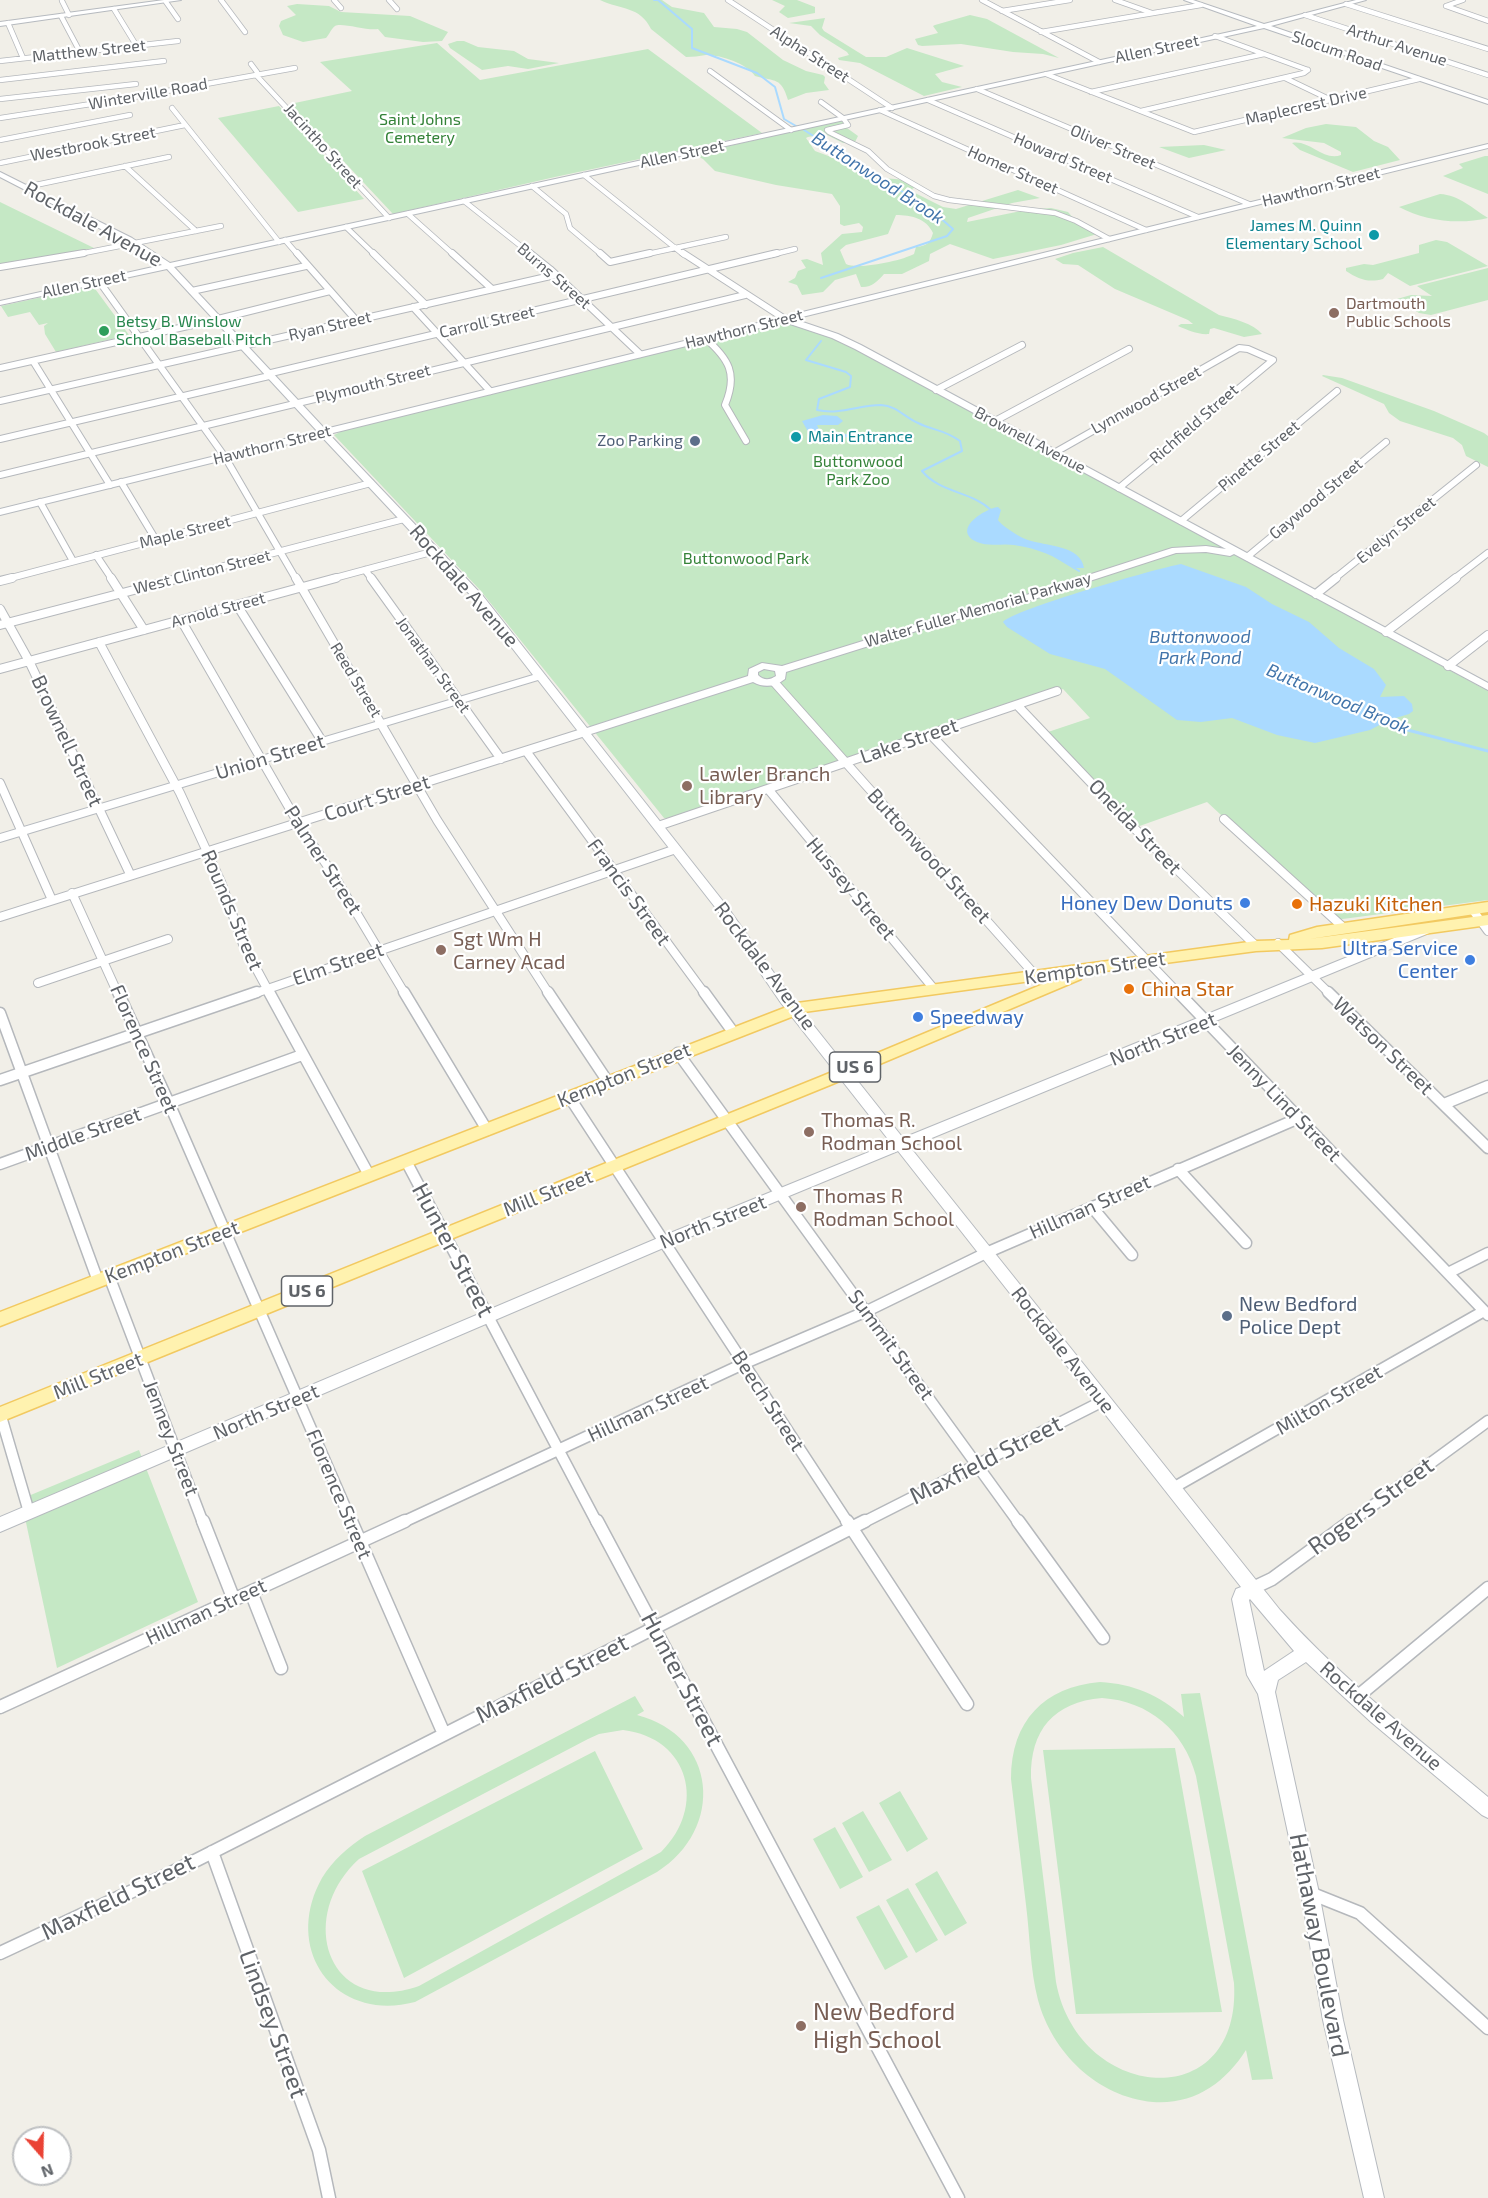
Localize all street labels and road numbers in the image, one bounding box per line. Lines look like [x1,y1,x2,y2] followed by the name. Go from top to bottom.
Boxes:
[1344,20,1450,70] street label: Arthur Avenue
[767,21,853,87] street label: Alpha Street
[1289,27,1385,75] street label: Slocum Road
[1113,31,1201,67] street label: Allen Street
[31,35,147,67] street label: Matthew Street
[87,74,209,114] street label: Winterville Road
[1244,83,1368,129] street label: Maplecrest Drive
[280,100,366,192] street label: Jacintho Street
[1067,120,1159,174] street label: Oliver Street
[29,122,157,166] street label: Westbrook Street
[1011,129,1115,187] street label: Howard Street
[638,136,726,172] street label: Allen Street
[965,142,1061,198] street label: Homer Street
[1260,163,1382,211] street label: Hawthorn Street
[20,176,166,272] street label: Rockdale Avenue
[513,239,595,313] street label: Burns Street
[40,266,128,302] street label: Allen Street
[438,302,536,342] street label: Carroll Street
[683,305,805,353] street label: Hawthorn Street
[287,307,373,345] street label: Ryan Street
[313,360,433,408] street label: Plymouth Street
[1088,362,1204,438] street label: Lynnwood Street
[1146,380,1242,468] street label: Richfield Street
[971,403,1089,477] street label: Brownell Avenue
[1214,416,1304,496] street label: Pinette Street
[211,421,333,469] street label: Hawthorn Street
[1265,454,1367,544] street label: Gaywood Street
[1353,492,1439,568] street label: Evelyn Street
[137,511,233,553] street label: Maple Street
[404,520,524,652] street label: Rockdale Avenue
[131,546,273,598] street label: West Clinton Street
[862,568,1094,652] street label: Walter Fuller Memorial Parkway
[169,588,267,632] street label: Arnold Street
[392,613,474,717] street label: Jonathan Street
[326,639,386,721] street label: Reed Street
[26,671,108,811] street label: Brownell Street
[857,713,961,769] street label: Lake Street
[212,729,328,785] street label: Union Street
[321,770,433,826] street label: Court Street
[1084,774,1186,880] street label: Oneida Street
[862,784,996,928] street label: Buttonwood Street
[279,801,367,919] street label: Palmer Street
[801,833,901,945] street label: Hussey Street
[582,834,676,950] street label: Francis Street
[196,846,268,974] street label: Rounds Street
[709,897,821,1035] street label: Rockdale Avenue
[289,937,387,991] street label: Elm Street
[1023,946,1167,990] street label: Kempton Street
[105,981,183,1117] street label: Florence Street
[1328,992,1438,1100] street label: Watson Street
[1106,1007,1220,1071] street label: North Street
[554,1037,694,1113] street label: Kempton Street
[1222,1039,1346,1167] street label: Jenny Lind Street
[830,1052,880,1082] road number: US 6
[22,1102,144,1166] street label: Middle Street
[500,1164,596,1222] street label: Mill Street
[1026,1170,1154,1244] street label: Hillman Street
[406,1178,500,1322] street label: Hunter Street
[656,1190,770,1254] street label: North Street
[101,1215,243,1289] street label: Kempton Street
[282,1276,332,1306] road number: US 6
[1006,1282,1120,1418] street label: Rockdale Avenue
[843,1285,939,1405] street label: Summit Street
[727,1346,809,1456] street label: Beech Street
[50,1347,146,1405] street label: Mill Street
[1271,1360,1387,1440] street label: Milton Street
[584,1371,712,1447] street label: Hillman Street
[138,1377,204,1499] street label: Jenney Street
[209,1379,323,1445] street label: North Street
[905,1409,1067,1511] street label: Maxfield Street
[301,1426,377,1562] street label: Florence Street
[1303,1451,1439,1561] street label: Rogers Street
[142,1574,270,1650] street label: Hillman Street
[635,1607,729,1751] street label: Hunter Street
[471,1628,633,1730] street label: Maxfield Street
[1315,1656,1447,1776] street label: Rockdale Avenue
[1283,1831,1355,2059] street label: Hathaway Boulevard
[37,1847,199,1947] street label: Maxfield Street
[233,1946,313,2102] street label: Lindsey Street

